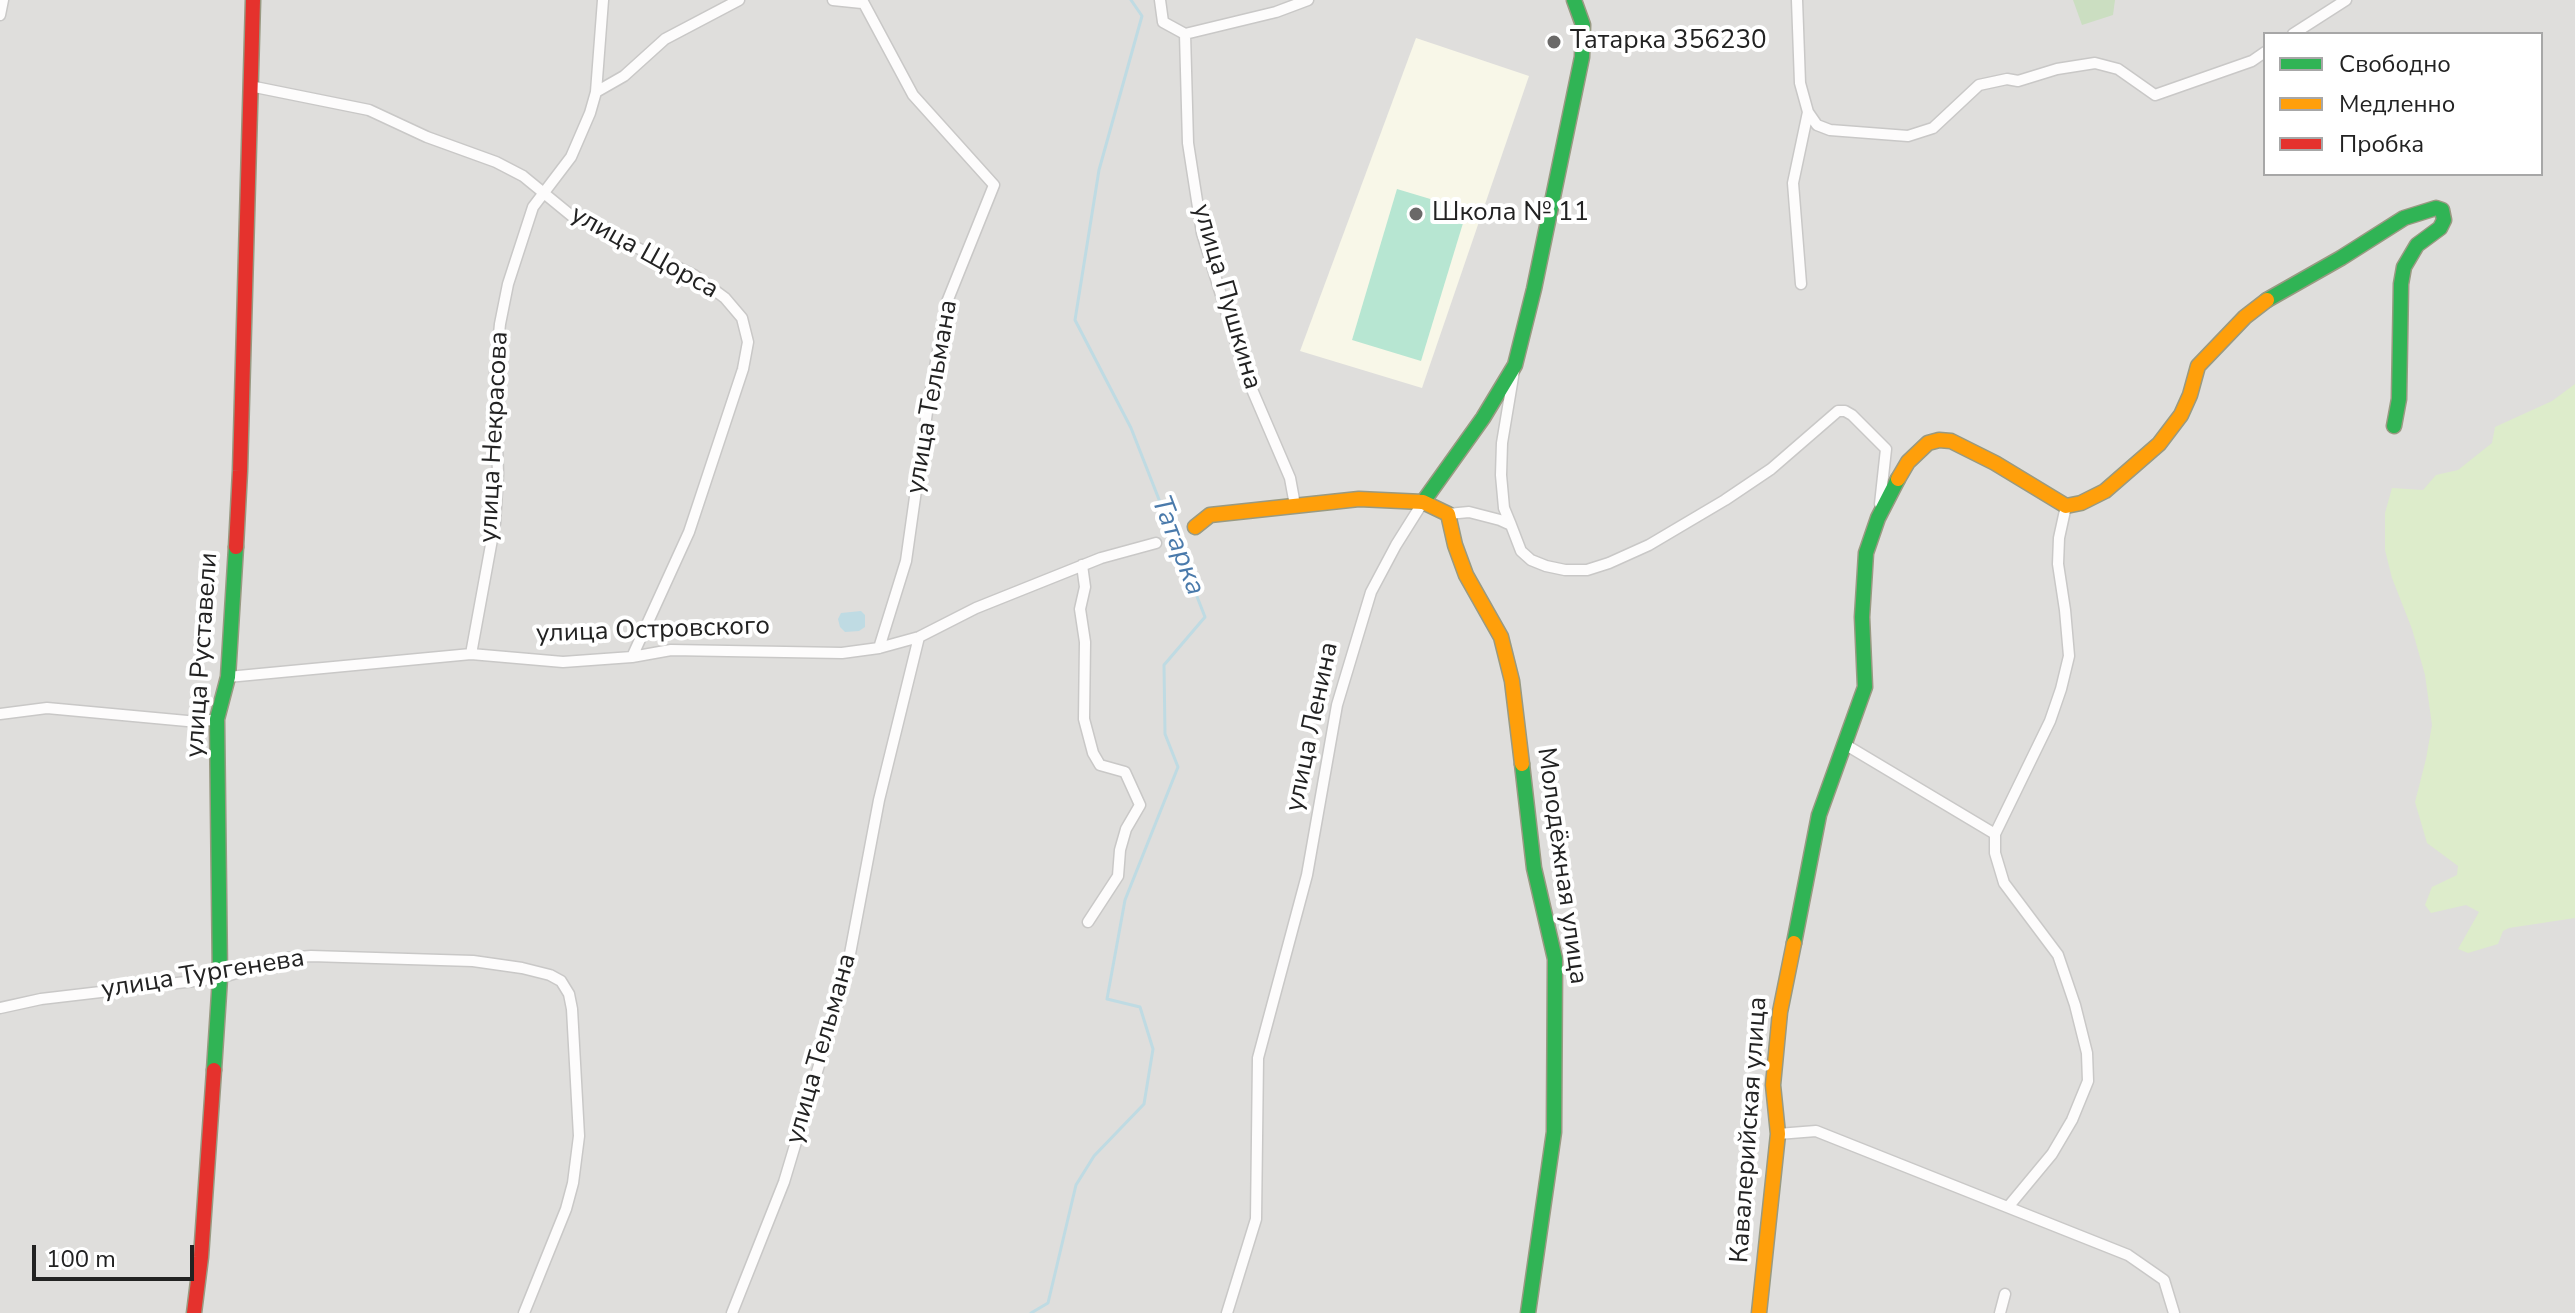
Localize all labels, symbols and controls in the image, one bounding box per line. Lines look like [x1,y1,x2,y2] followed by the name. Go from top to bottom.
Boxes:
[1570,26,1767,58] place label: Татарка 356230
[2263,32,2543,176] legend
[1545,33,1563,51] marker: Татарка 356230
[2339,48,2451,80] text: Свободно
[2339,88,2455,120] text: Медленно
[2339,128,2424,160] text: Пробка
[1432,198,1589,230] place label: Школа № 11
[565,200,723,306] street label: улица Щорса
[1185,201,1267,393] street label: улица Пушкина
[1407,205,1425,223] marker: Школа № 11
[901,298,965,496] street label: улица Тельмана
[474,331,516,543] street label: улица Некрасова
[1143,492,1211,600] water label: Татарка
[180,551,226,759] street label: улица Руставели
[536,611,770,651] street label: улица Островского
[1280,640,1346,814] street label: улица Ленина
[1529,746,1593,986] street label: Молодёжная улица
[99,944,307,1006] street label: улица Тургенева
[780,950,864,1148] street label: улица Тельмана
[1725,996,1775,1264] street label: Кавалерийская улица
[36,1229,198,1279] scale bar
[46,1243,116,1275] text: 100 m

